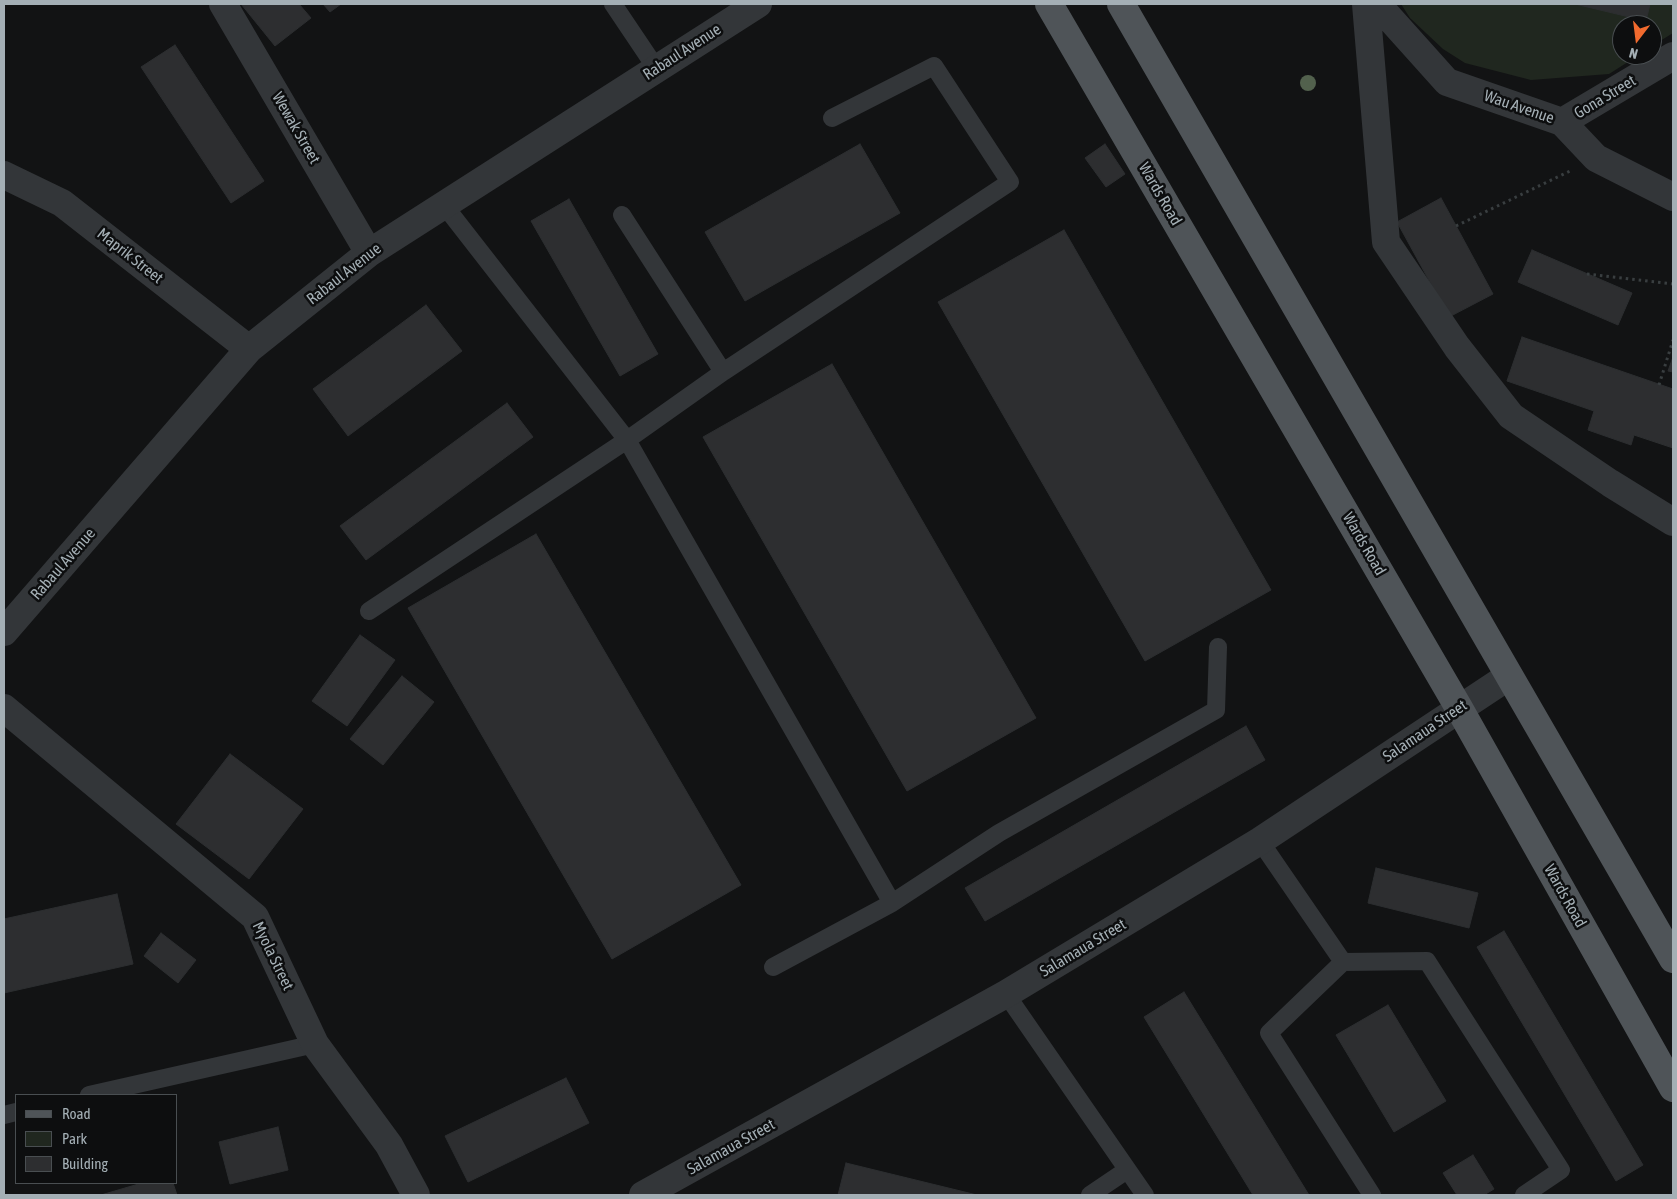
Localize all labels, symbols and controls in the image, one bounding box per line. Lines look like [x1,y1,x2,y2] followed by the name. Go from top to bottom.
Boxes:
[1612,15,1662,65] north arrow
[639,20,725,84] street label: Rabaul Avenue
[1627,45,1639,62] text: N
[1571,71,1639,123] street label: Gona Street
[1481,86,1557,128] street label: Wau Avenue
[268,89,324,167] street label: Wewak Street
[1134,159,1186,229] street label: Wards Road
[93,224,167,288] street label: Maprik Street
[303,239,385,309] street label: Rabaul Avenue
[1338,509,1390,579] street label: Wards Road
[27,524,99,604] street label: Rabaul Avenue
[1379,696,1471,766] street label: Salamaua Street
[1540,861,1590,931] street label: Wards Road
[1036,915,1130,981] street label: Salamaua Street
[248,919,298,993] street label: Myola Street
[15,1094,178,1184] legend
[62,1105,91,1122] text: Road
[684,1115,778,1179] street label: Salamaua Street
[62,1130,87,1147] text: Park
[62,1155,108,1172] text: Building

